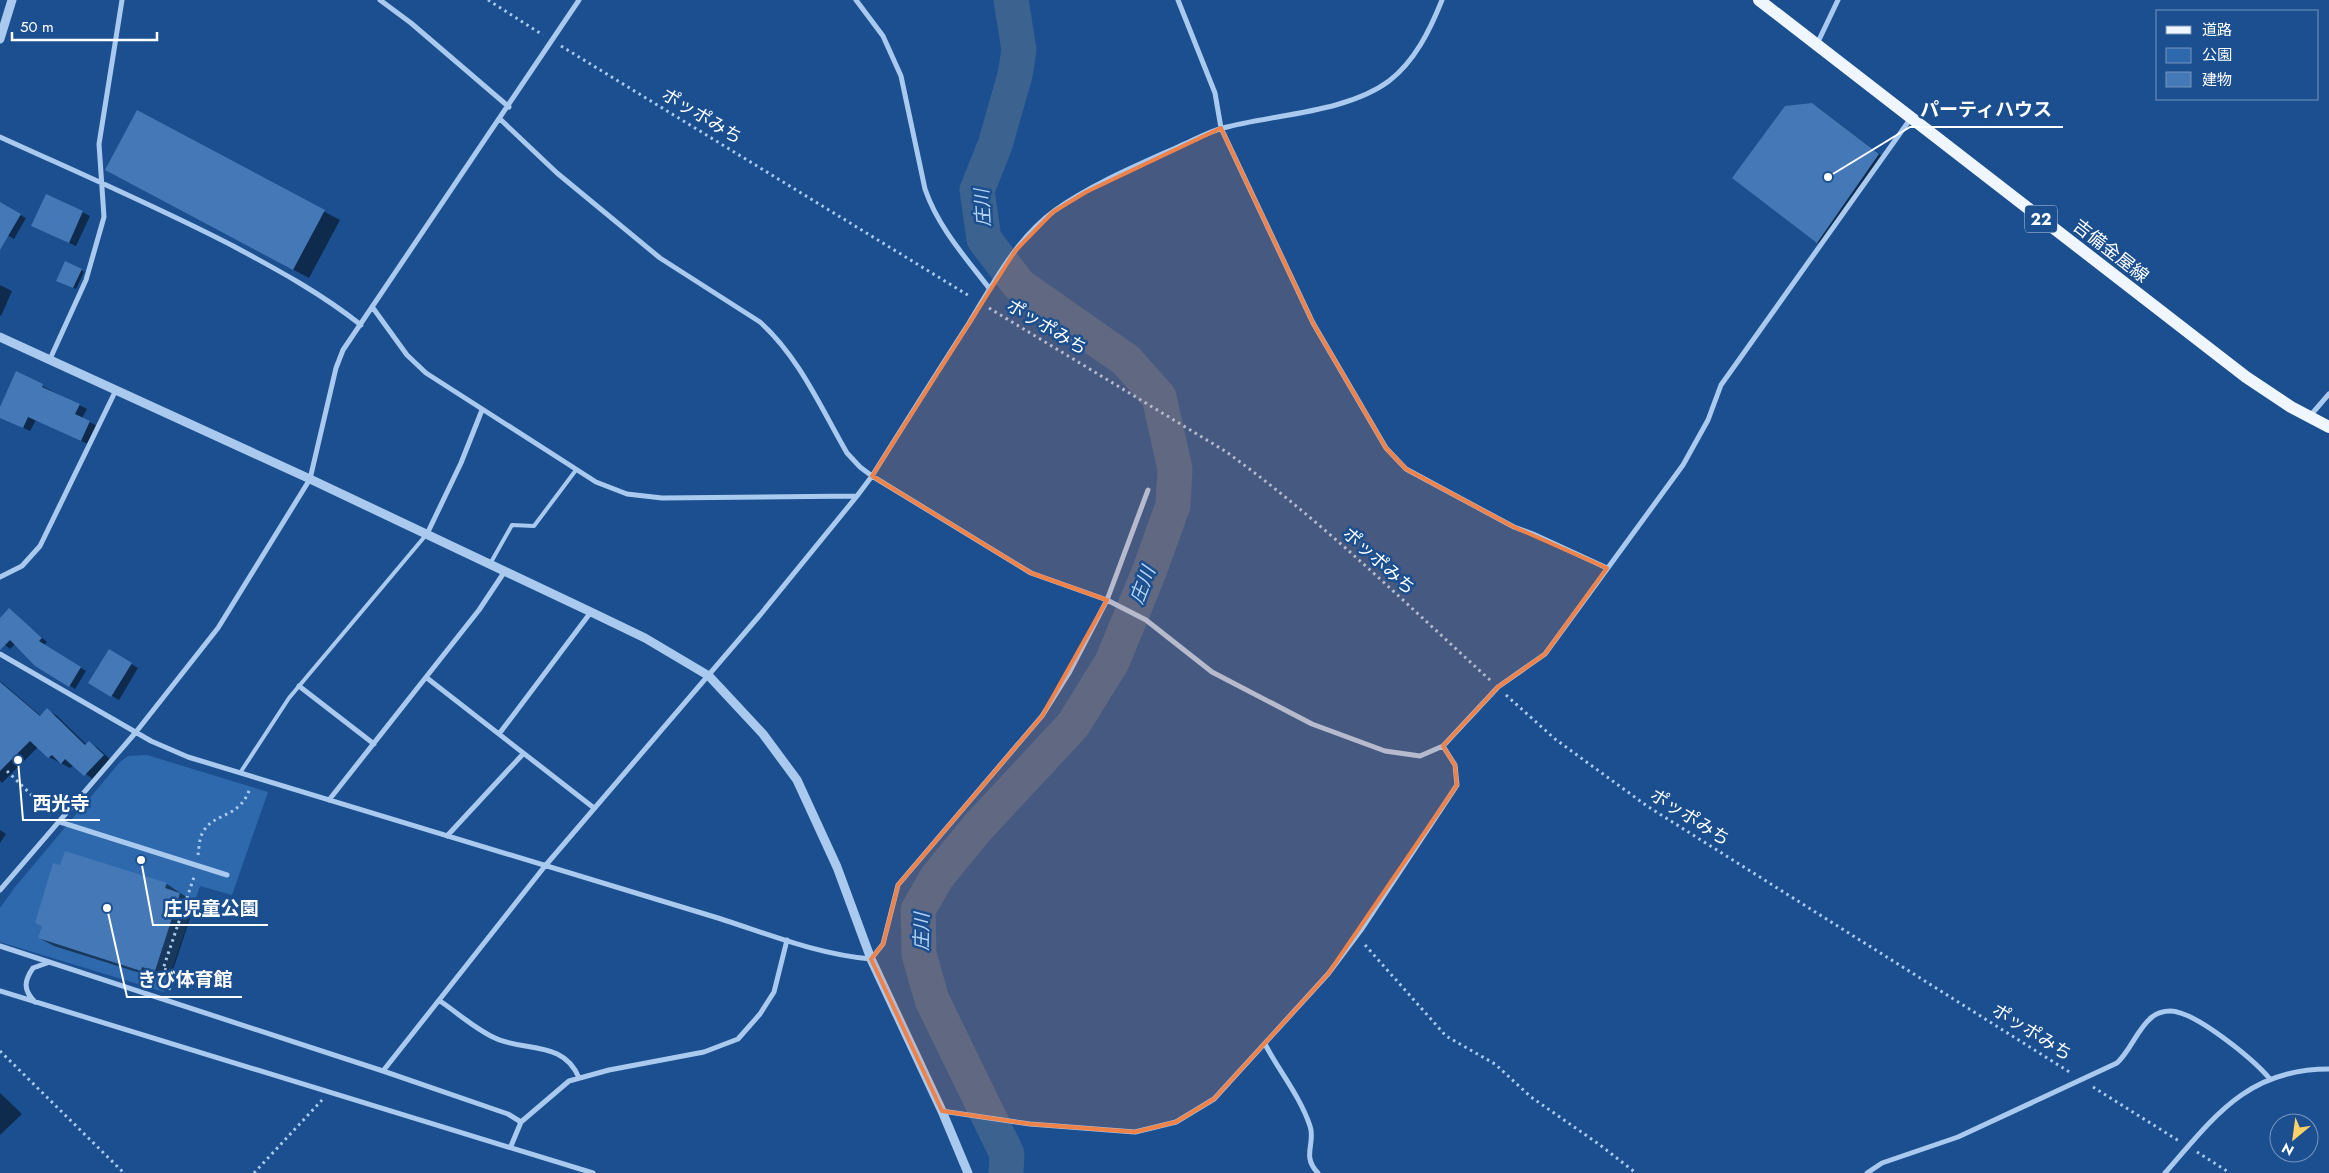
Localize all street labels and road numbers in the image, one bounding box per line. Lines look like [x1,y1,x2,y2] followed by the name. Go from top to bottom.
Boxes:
[657,82,747,150] street label: ポッポみち
[2025,205,2057,232] road number: 22
[2068,213,2154,289] street label: 吉備金屋線
[1002,293,1092,361] street label: ポッポみち
[1337,521,1421,601] street label: ポッポみち
[1645,782,1735,852] street label: ポッポみち
[1987,997,2077,1067] street label: ポッポみち

